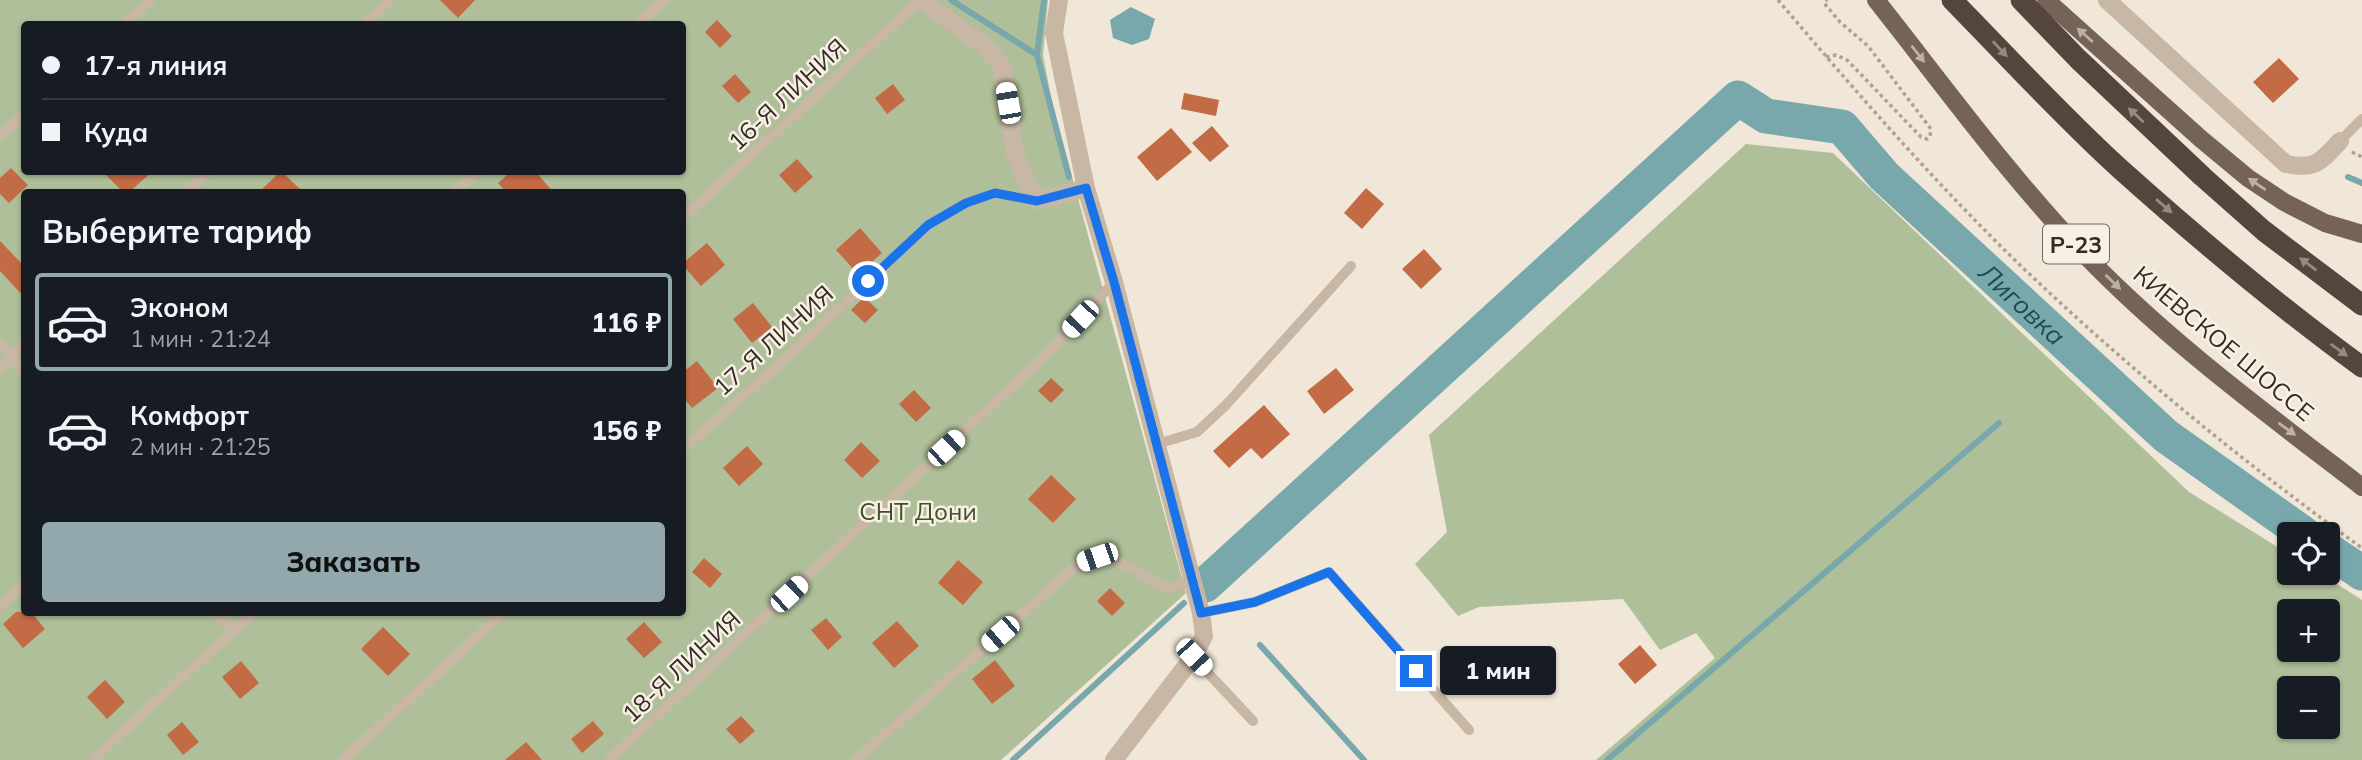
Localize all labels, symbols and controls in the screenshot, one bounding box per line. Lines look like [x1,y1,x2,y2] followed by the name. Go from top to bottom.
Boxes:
[2077,28,2094,43] one-way arrow
[722,32,852,156] street label: 16-Я ЛИНИЯ
[1991,40,2007,57] one-way arrow
[1911,44,1926,62] one-way arrow
[84,49,227,82] text: 17-я линия
[995,80,1022,126] car
[2128,107,2145,123] one-way arrow
[84,116,148,149] text: Куда
[2248,177,2266,191] one-way arrow
[2155,198,2172,213] one-way arrow
[42,211,312,251] text: Выберите тариф
[2043,224,2109,264] road number: Р-23
[1971,255,2073,352] water label: Лиговка
[2299,257,2317,271] one-way arrow
[2128,259,2320,427] street label: КИЕВСКОЕ ШОССЕ
[852,265,884,297] route start
[2105,274,2122,291] one-way arrow
[707,278,839,402] street label: 17-Я ЛИНИЯ
[46,291,109,354] icon: car
[130,291,229,324] text: Эконом
[1058,296,1103,342] car
[591,306,661,339] text: 116 ₽
[130,324,270,353] text: 1 мин · 21:24
[2330,343,2348,358] one-way arrow
[46,399,109,462] icon: car
[130,399,249,432] text: Комфорт
[591,414,661,447] text: 156 ₽
[2277,422,2295,437] one-way arrow
[924,426,969,470] car
[130,432,270,461] text: 2 мин · 21:25
[859,496,977,526] park label: СНТ Дони
[42,522,665,602] button: Заказать
[2277,522,2340,739] map controls
[2277,522,2340,585] button: locate
[1074,540,1121,574] car
[767,572,812,616] car
[2277,599,2340,662] button: +
[616,604,746,728] street label: 18-Я ЛИНИЯ
[978,612,1023,656] car
[1172,634,1217,680] car
[1440,646,1556,696] callout: 1 мин
[1400,655,1432,687] route end
[1465,656,1531,685] text: 1 мин
[2277,676,2340,739] button: −

